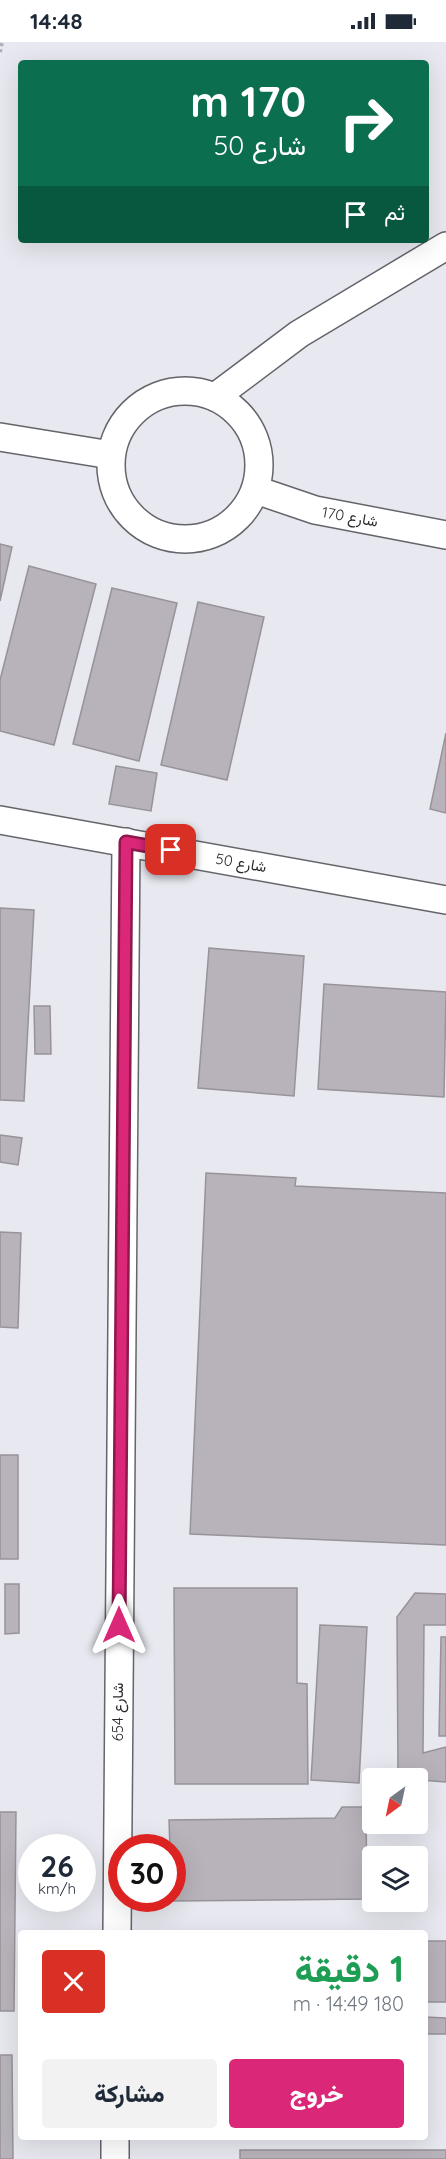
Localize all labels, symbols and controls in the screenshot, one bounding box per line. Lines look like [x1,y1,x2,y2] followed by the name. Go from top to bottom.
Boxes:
[30,7,83,35] text: 14:48
[190,75,306,128] text: 170 m
[327,84,405,162] icon: right
[214,128,306,162] text: شارع 50
[339,198,372,231] icon: arrive
[384,198,405,226] text: ثم
[320,502,380,533] street label: شارع 170
[145,824,196,875] pin
[154,833,187,866] icon: arrive
[214,849,268,878] street label: شارع 50
[87,1593,151,1657] position arrow
[108,1683,129,1741] street label: شارع 654
[362,1768,428,1834] north arrow
[362,1768,428,1912] map controls
[108,1834,186,1912] speed limit sign: 30
[362,1846,428,1912] button: layers
[40,1847,74,1885] text: 26
[38,1879,76,1898] text: km/h
[295,1946,404,1991] text: 1 دقيقة
[42,1950,105,2013] button: close
[293,1991,404,2016] text: 180 m · 14:49
[42,2059,217,2128] button: مشاركة
[229,2059,404,2128] button: خروج

